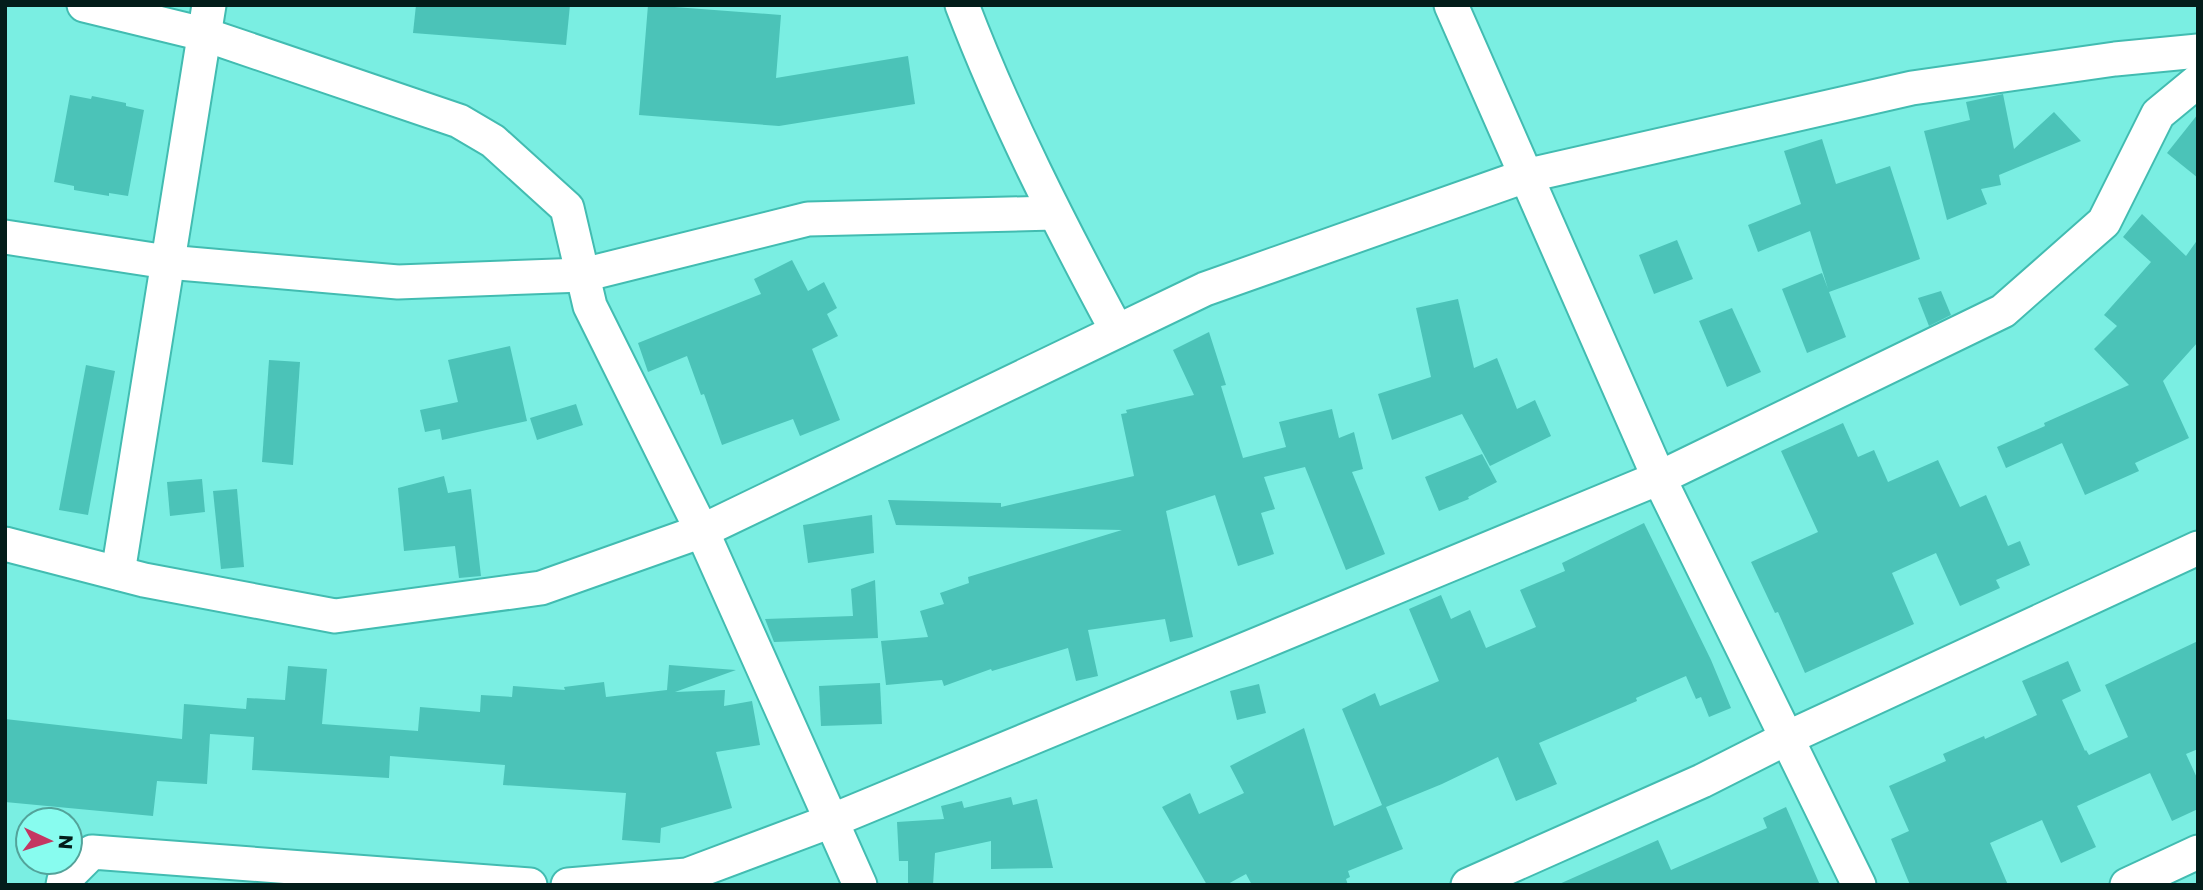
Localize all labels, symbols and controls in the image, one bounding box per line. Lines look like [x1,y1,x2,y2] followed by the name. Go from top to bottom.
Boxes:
[14,806,84,876] north arrow
[51,834,79,850] text: N

